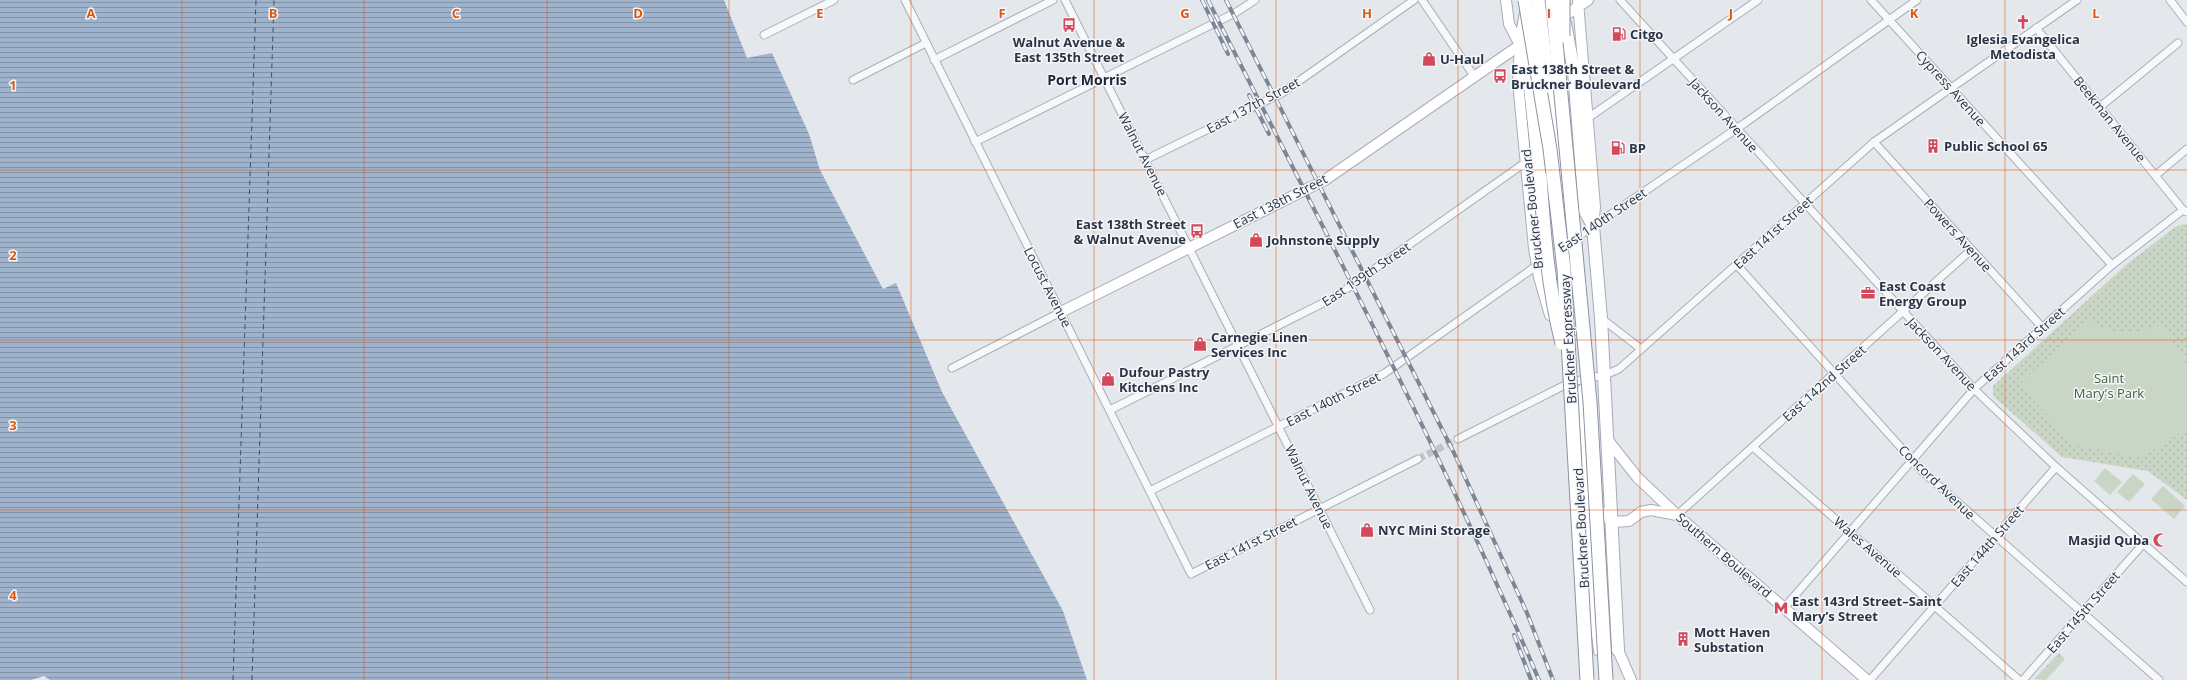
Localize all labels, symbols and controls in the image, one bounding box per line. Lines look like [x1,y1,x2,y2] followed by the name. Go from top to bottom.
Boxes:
[87,4,96,22] text: A
[269,4,278,22] text: B
[452,4,460,22] text: C
[633,4,643,22] text: D
[816,4,824,22] text: E
[998,4,1006,22] text: F
[1180,4,1190,22] text: G
[1362,4,1372,22] text: H
[1547,4,1551,22] text: I
[1728,4,1733,22] text: J
[1910,4,1919,22] text: K
[2092,4,2100,22] text: L
[2015,14,2031,30] church icon: Iglesia Evangelica Metodista
[1061,17,1077,33] bus stop icon: Walnut Avenue & East 135th Street
[1630,25,1663,43] place label: Citgo
[1611,26,1627,42] fuel station icon: Citgo
[1966,30,2080,63] place label: Iglesia Evangelica Metodista
[1013,33,1125,66] place label: Walnut Avenue & East 135th Street
[1912,46,1990,130] street label: Cypress Avenue
[1440,50,1484,68] place label: U-Haul
[1421,51,1437,67] shop icon: U-Haul
[1511,60,1641,93] place label: East 138th Street & Bruckner Boulevard
[1492,68,1508,84] bus stop icon: East 138th Street & Bruckner Boulevard
[1047,70,1127,89] district label: Port Morris
[1684,72,1762,156] street label: Jackson Avenue
[2070,72,2150,166] street label: Beekman Avenue
[1203,73,1303,137] street label: East 137th Street
[9,76,17,94] text: 1
[1114,109,1172,199] street label: Walnut Avenue
[1944,137,2048,155] place label: Public School 65
[1925,138,1941,154] building icon: Public School 65
[1629,139,1646,157] place label: BP
[1610,140,1626,156] fuel station icon: BP
[1517,148,1547,270] street label: Bruckner Boulevard
[1230,169,1330,232] street label: East 138th Street
[1554,183,1650,256] street label: East 140th Street
[1729,191,1817,273] street label: East 141st Street
[1920,194,1996,276] street label: Powers Avenue
[1074,215,1186,248] place label: East 138th Street & Walnut Avenue
[1189,223,1205,239] bus stop icon: East 138th Street & Walnut Avenue
[1266,231,1380,249] place label: Johnstone Supply
[1248,232,1264,248] shop icon: Johnstone Supply
[1318,237,1414,310] street label: East 139th Street
[1020,244,1076,330] street label: Locust Avenue
[9,246,17,264] text: 2
[1556,273,1580,404] street label: Bruckner Expressway
[1879,277,1967,310] place label: East Coast Energy Group
[1860,285,1876,301] office icon: East Coast Energy Group
[1979,302,2069,385] street label: East 143rd Street
[1902,312,1981,395] street label: Jackson Avenue
[1211,328,1308,361] place label: Carnegie Linen Services Inc
[1192,336,1208,352] shop icon: Carnegie Linen Services Inc
[1778,340,1870,425] street label: East 142nd Street
[1119,363,1210,396] place label: Dufour Pastry Kitchens Inc
[1283,367,1383,430] street label: East 140th Street
[2074,369,2144,402] park label: Saint Mary's Park
[1100,371,1116,387] shop icon: Dufour Pastry Kitchens Inc
[9,416,17,434] text: 3
[1895,441,1979,523] street label: Concord Avenue
[1281,442,1337,532] street label: Walnut Avenue
[1569,467,1593,589] street label: Bruckner Boulevard
[1946,501,2028,591] street label: East 144th Street
[1672,508,1776,602] street label: Southern Boulevard
[1202,512,1301,574] street label: East 141st Street
[1830,512,1906,582] street label: Wales Avenue
[1378,521,1490,539] place label: NYC Mini Storage
[1359,522,1375,538] shop icon: NYC Mini Storage
[2068,531,2149,549] place label: Masjid Quba
[2152,532,2168,548] mosque icon: Masjid Quba
[2042,567,2124,657] street label: East 145th Street
[9,586,17,604] text: 4
[1792,592,1942,625] place label: East 143rd Street–Saint Mary’s Street
[1773,600,1789,616] metro station icon: East 143rd Street–Saint Mary’s Street
[1694,623,1770,656] place label: Mott Haven Substation
[1675,631,1691,647] building icon: Mott Haven Substation

